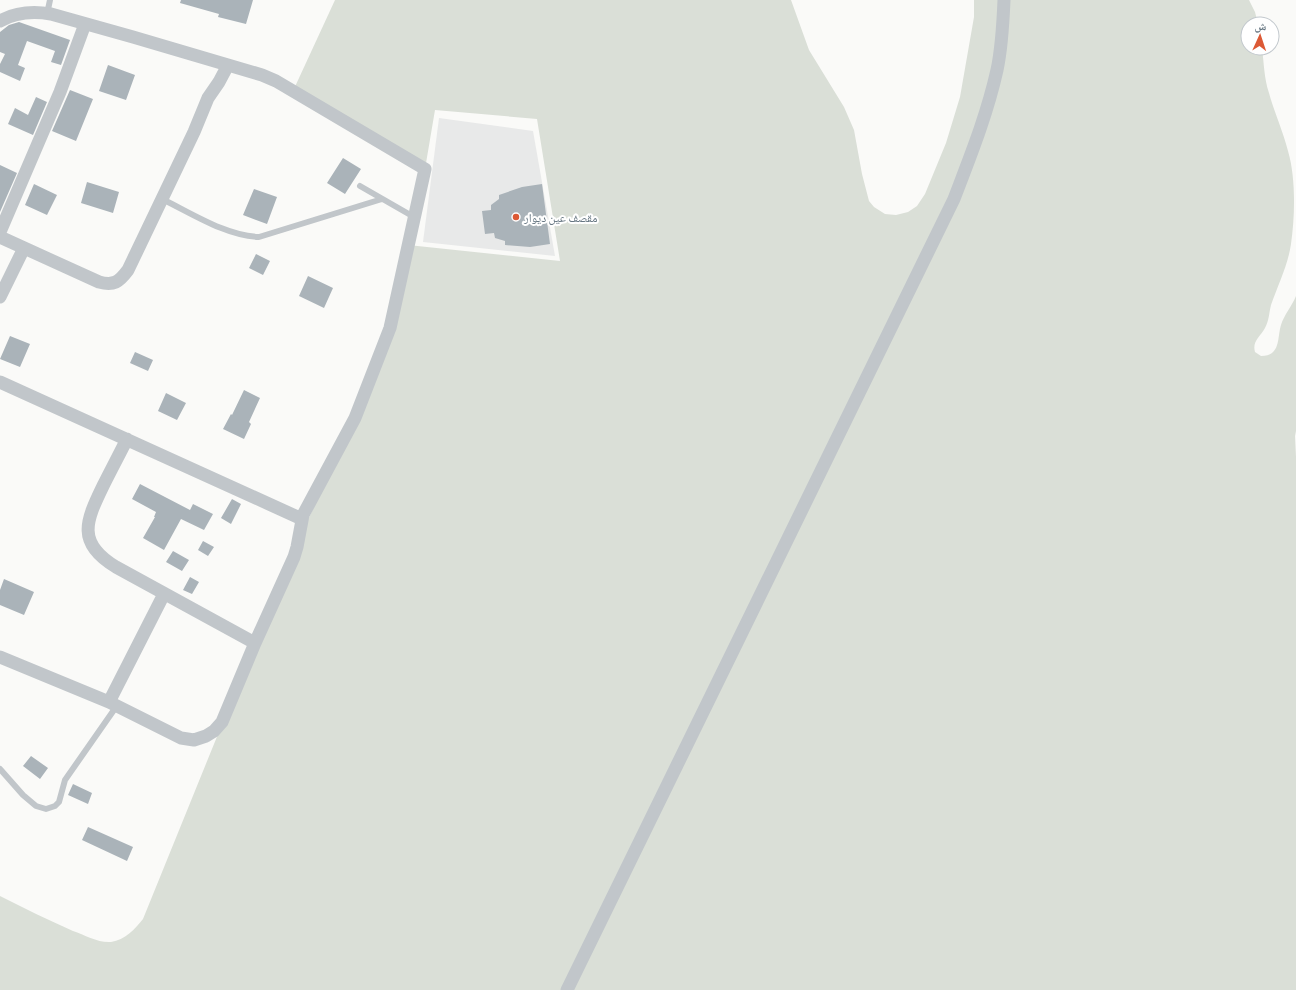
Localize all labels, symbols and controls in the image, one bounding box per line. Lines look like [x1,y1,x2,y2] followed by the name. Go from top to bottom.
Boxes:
[1240,16,1280,56] north arrow
[1254,19,1267,34] text: ش
[523,210,597,225] place label: مقصف عين ديوار
[511,212,521,222] marker: مقصف عين ديوار

